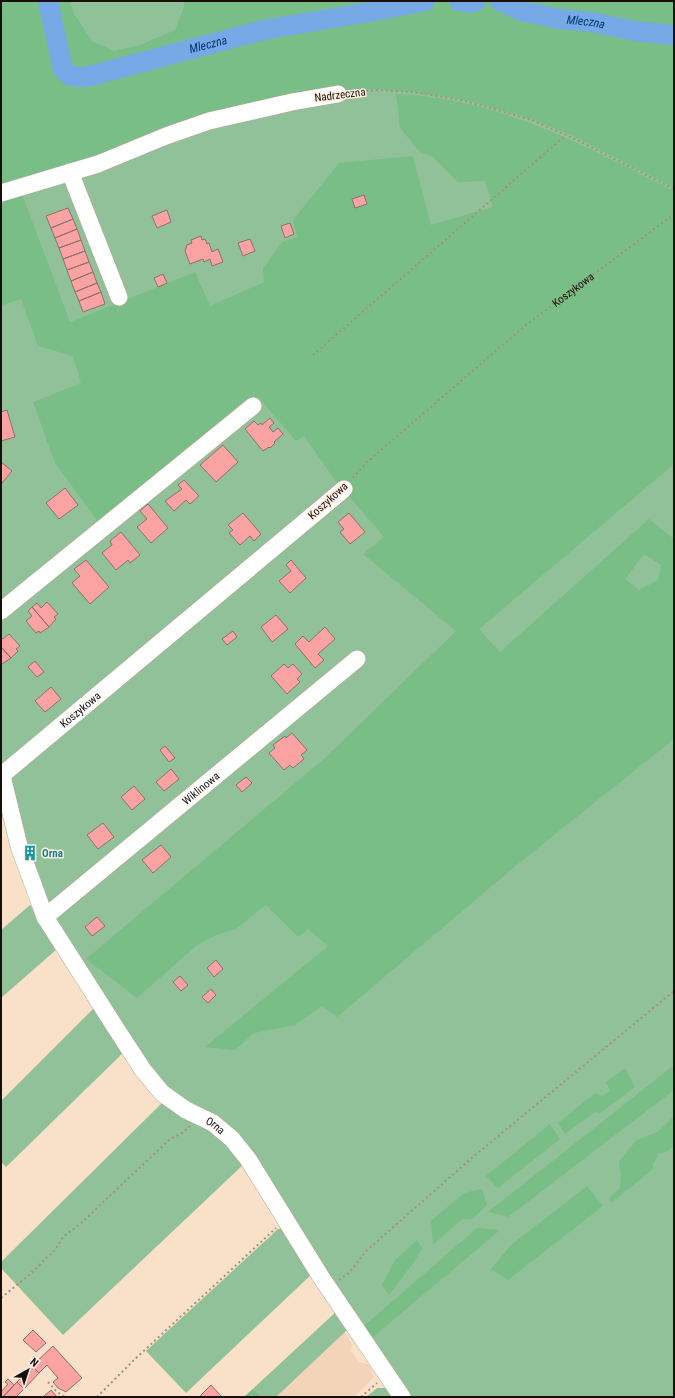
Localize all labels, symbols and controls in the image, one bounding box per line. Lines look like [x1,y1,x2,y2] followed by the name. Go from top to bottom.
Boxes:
[566,13,606,32] water label: Mleczna
[188,33,229,56] water label: Mleczna
[314,85,366,105] street label: Nadrzeczna
[550,270,596,309] street label: Koszykowa
[306,480,350,522] street label: Koszykowa
[57,689,103,730] street label: Koszykowa
[179,769,222,807] street label: Wiklinowa
[21,844,39,862] building icon: Orna
[42,847,63,860] place label: Orna
[204,1114,228,1137] street label: Orna
[8,1350,48,1390] north arrow
[27,1355,41,1370] text: N

